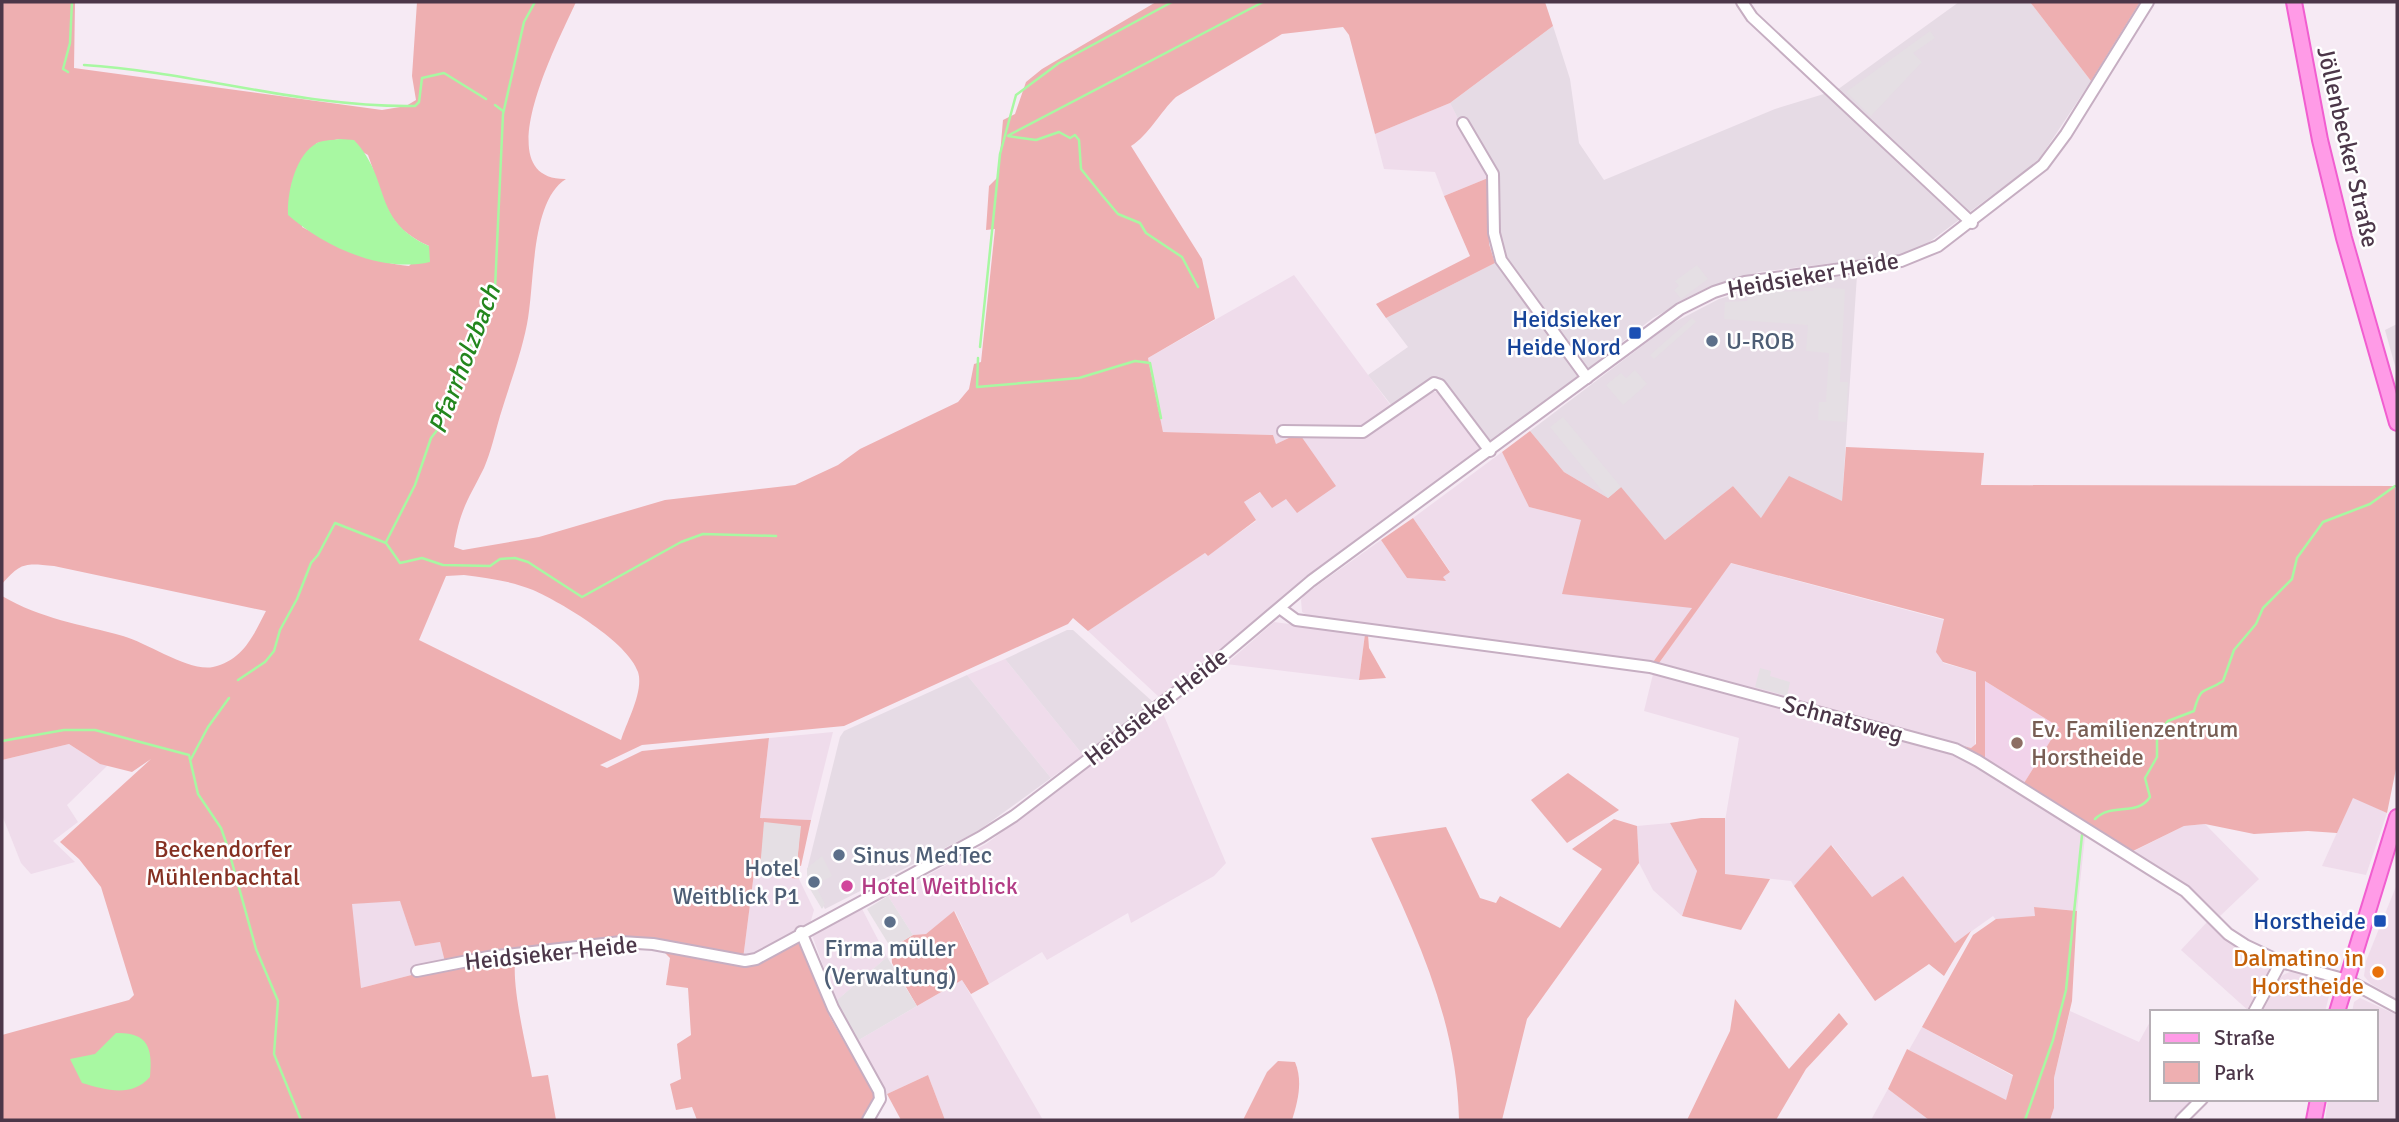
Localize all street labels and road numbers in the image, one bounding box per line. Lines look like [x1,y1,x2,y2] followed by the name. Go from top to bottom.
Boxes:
[2310,44,2386,250] street label: Jöllenbecker Straße
[1725,245,1901,305] street label: Heidsieker Heide
[1078,642,1234,772] street label: Heidsieker Heide
[1780,689,1906,749] street label: Schnatsweg
[463,929,639,977] street label: Heidsieker Heide

